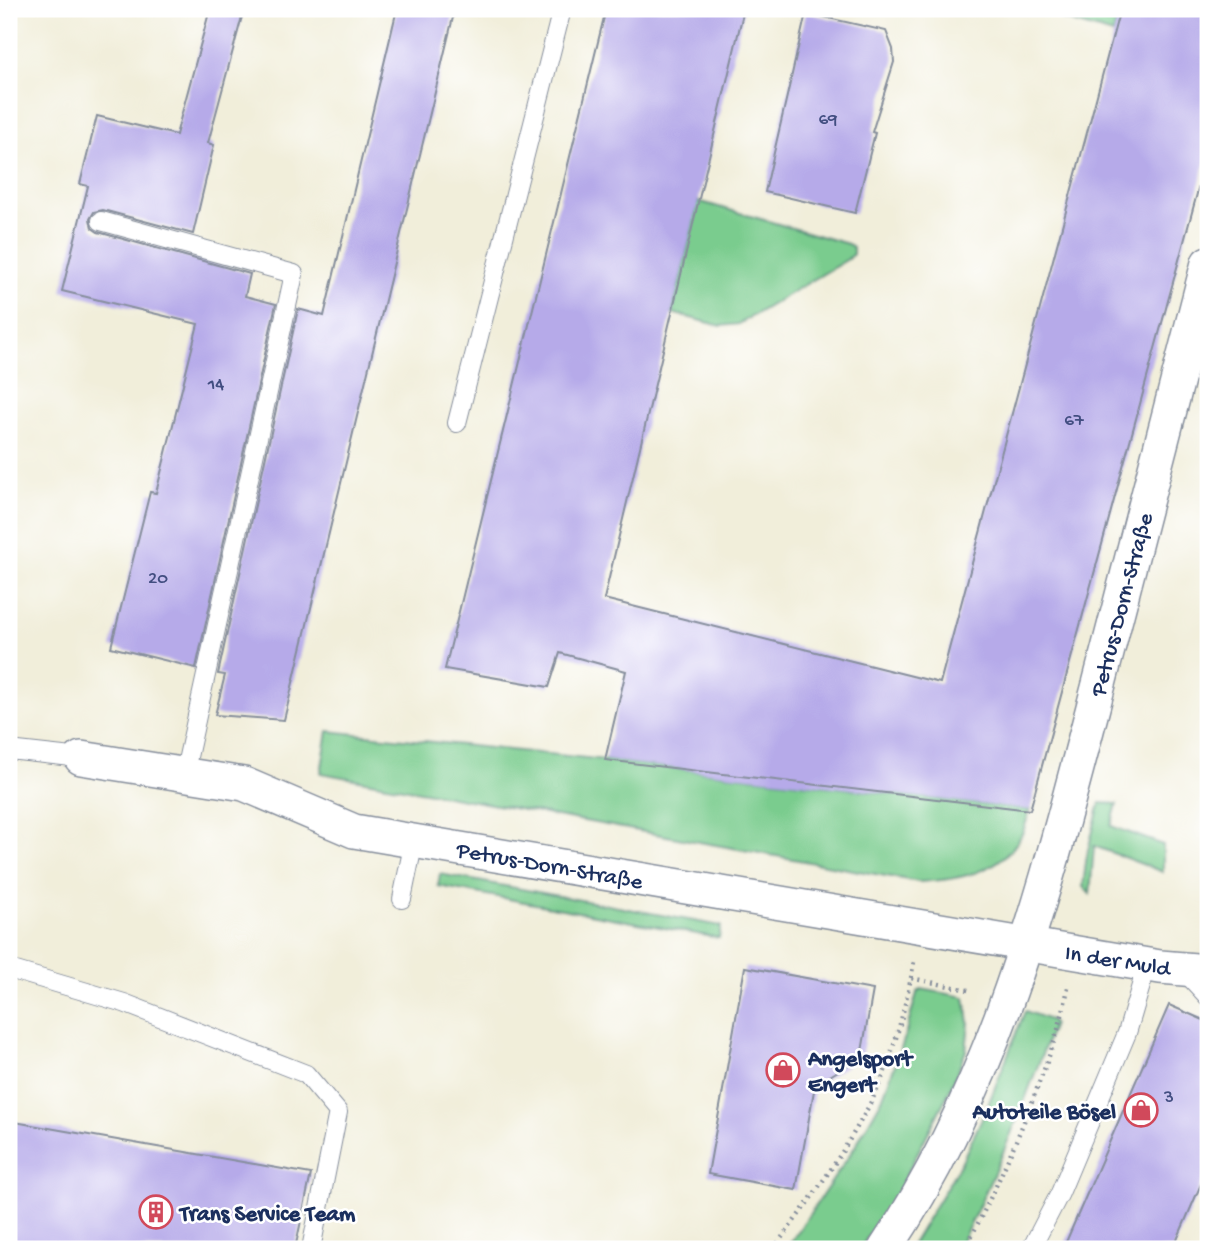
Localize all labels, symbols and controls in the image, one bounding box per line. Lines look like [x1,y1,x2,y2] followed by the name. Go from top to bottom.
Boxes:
[818,109,838,132] house number: 69
[207,374,224,397] house number: 14
[1064,410,1085,433] house number: 67
[1086,509,1161,700] street label: Petrus-Dorn-Straße
[148,568,168,591] house number: 20
[453,838,646,897] street label: Petrus-Dorn-Straße
[1063,941,1173,984] street label: In der Muld
[807,1047,914,1100] place label: Angelsport Engert
[764,1051,802,1089] shop icon: Angelsport Engert
[1163,1087,1174,1110] house number: 3
[1122,1091,1160,1129] shop icon: Autoteile Bösel
[972,1100,1116,1127] place label: Autoteile Bösel
[137,1193,175,1231] building icon: Trans Service Team
[178,1202,356,1229] place label: Trans Service Team

